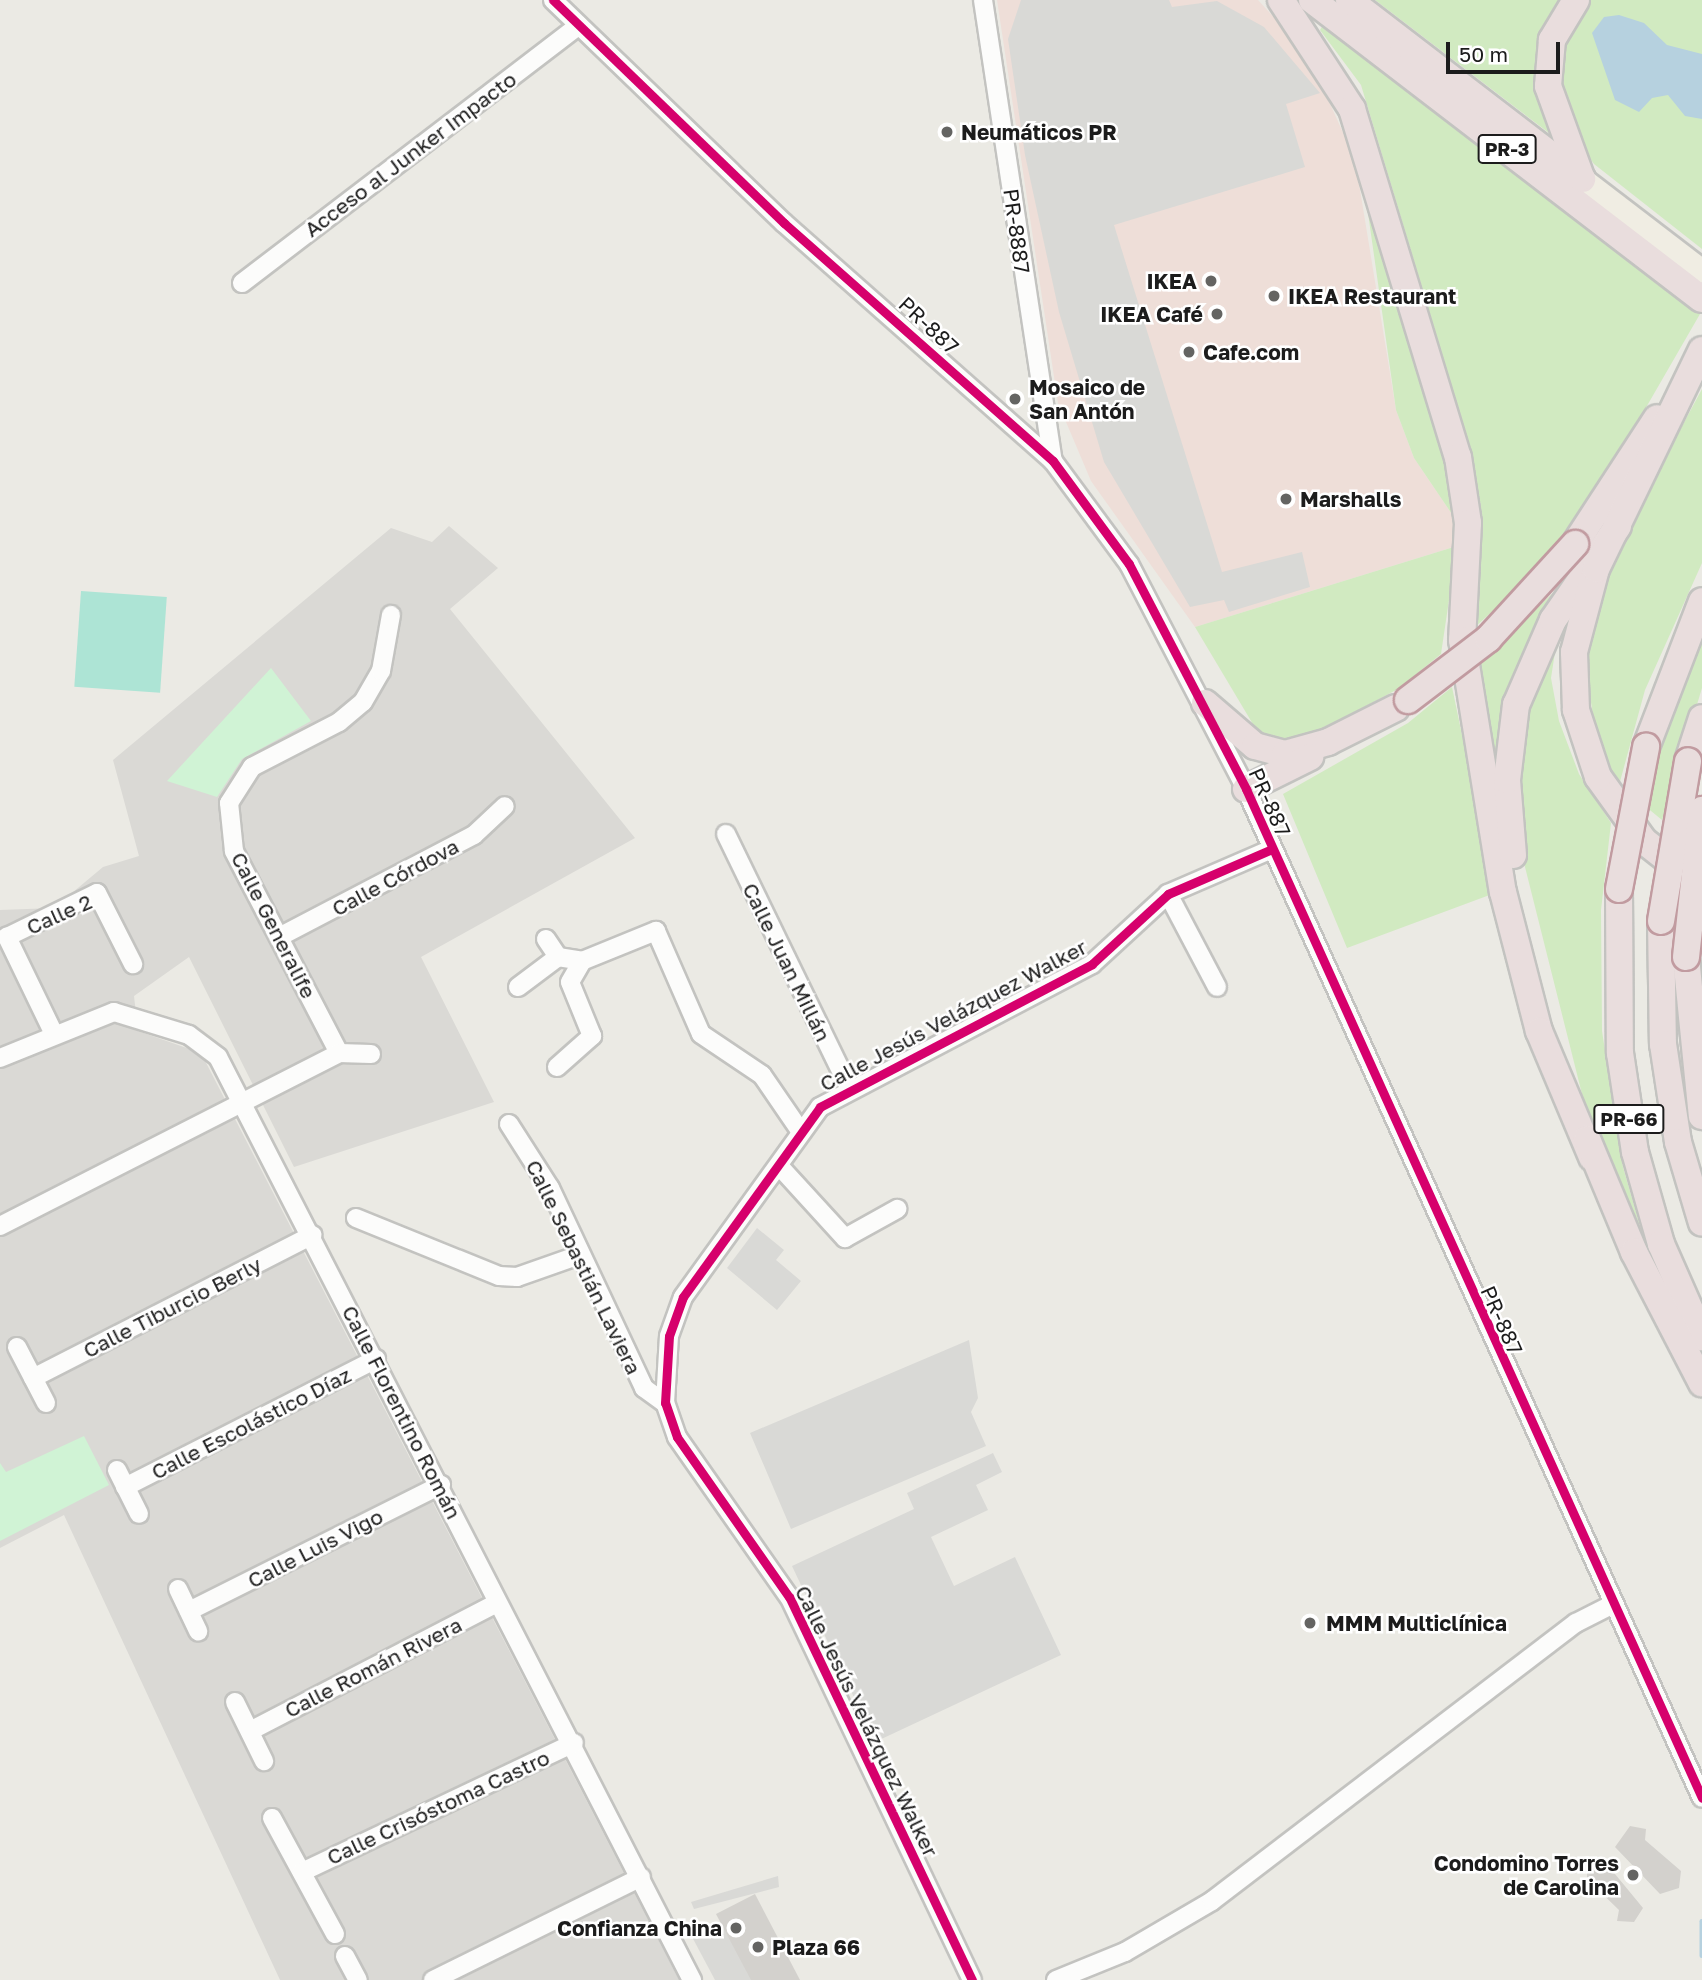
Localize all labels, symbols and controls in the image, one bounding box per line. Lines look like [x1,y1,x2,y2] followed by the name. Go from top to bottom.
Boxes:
[1450,28,1564,72] scale bar
[1459,41,1508,67] text: 50 m
[299,66,521,242] street label: Acceso al Junker Impacto
[961,119,1117,145] place label: Neumáticos PR
[939,124,955,140] marker: Neumáticos PR
[1477,134,1537,164] road number: PR-3
[999,187,1035,275] street label: PR-8887
[1146,268,1197,294] place label: IKEA
[1203,273,1219,289] marker: IKEA
[1288,283,1456,309] place label: IKEA Restaurant
[1266,288,1282,304] marker: IKEA Restaurant
[894,291,964,359] street label: PR-887
[1100,301,1203,327] place label: IKEA Café
[1209,306,1225,322] marker: IKEA Café
[1203,339,1299,365] place label: Cafe.com
[1181,344,1197,360] marker: Cafe.com
[1029,374,1145,424] place label: Mosaico de San Antón
[1007,391,1023,407] marker: Mosaico de San Antón
[1300,486,1402,512] place label: Marshalls
[1278,491,1294,507] marker: Marshalls
[1244,764,1296,840] street label: PR-887
[327,833,463,921] street label: Calle Córdova
[226,848,322,1002] street label: Calle Generalife
[738,879,836,1045] street label: Calle Juan Millán
[22,888,96,940] street label: Calle 2
[815,934,1091,1096] street label: Calle Jesús Velázquez Walker
[1592,1104,1666,1134] road number: PR-66
[521,1156,647,1378] street label: Calle Sebastián Laviera
[79,1251,265,1363] street label: Calle Tiburcio Berly
[1476,1282,1528,1358] street label: PR-887
[337,1301,467,1523] street label: Calle Florentino Román
[147,1362,355,1484] street label: Calle Escolástico Díaz
[243,1503,387,1593] street label: Calle Luis Vigo
[790,1581,944,1861] street label: Calle Jesús Velázquez Walker
[1326,1610,1507,1636] place label: MMM Multiclínica
[280,1611,466,1723] street label: Calle Román Rivera
[1300,1613,1320,1633] marker: MMM Multiclínica
[323,1744,553,1870] street label: Calle Crisóstoma Castro
[1434,1850,1619,1900] place label: Condomino Torres de Carolina
[1625,1867,1641,1883] marker: Condomino Torres de Carolina
[557,1915,722,1941] place label: Confianza China
[728,1920,744,1936] marker: Confianza China
[772,1934,860,1960] place label: Plaza 66
[750,1939,766,1955] marker: Plaza 66

